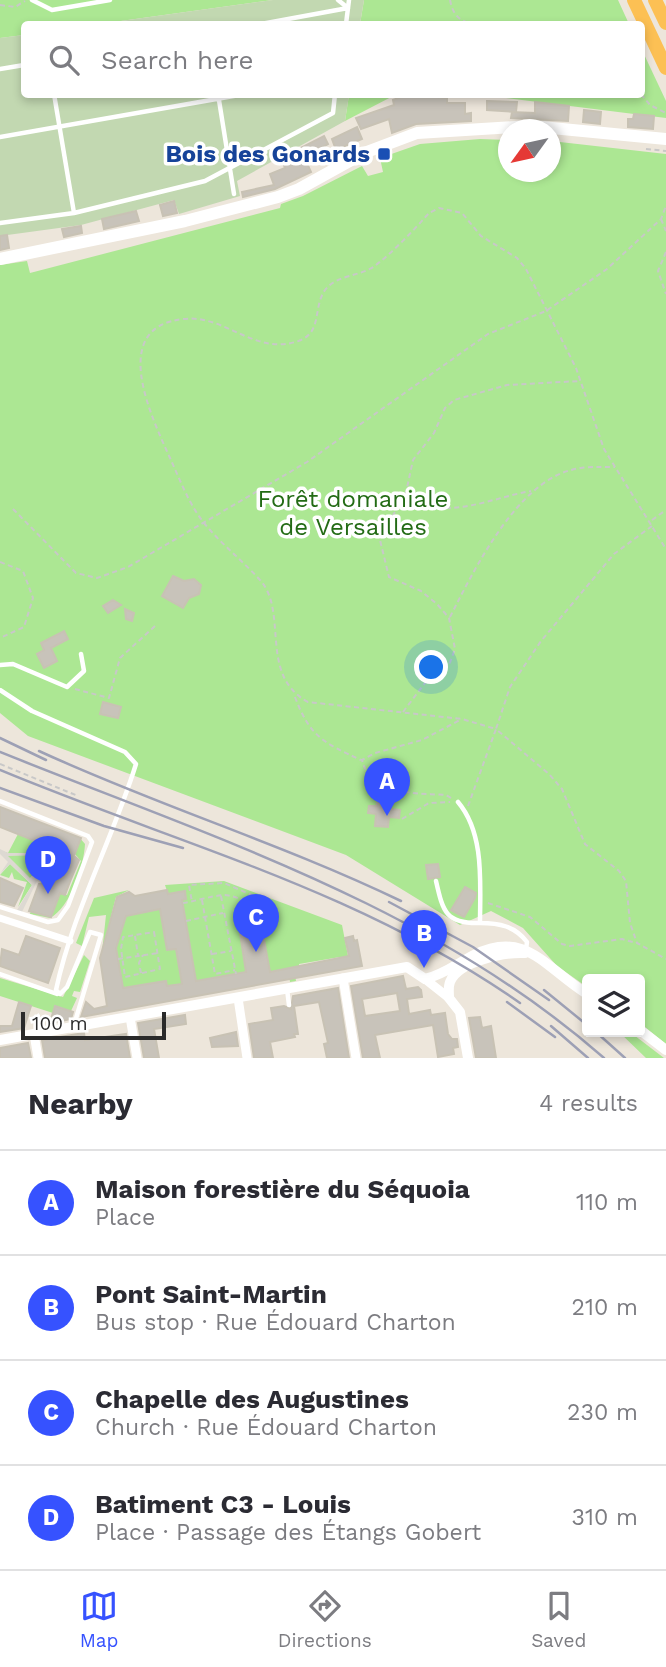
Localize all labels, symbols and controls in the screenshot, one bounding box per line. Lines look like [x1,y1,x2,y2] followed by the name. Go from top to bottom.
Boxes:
[21,21,645,98] search box
[45,41,83,79] icon: search
[101,45,253,75] text: Search here
[498,119,561,182] north arrow
[165,140,370,168] place label: Bois des Gonards
[376,146,392,162] marker: Bois des Gonards
[258,485,448,541] park label: Forêt domaniale de Versailles
[414,650,448,684] your location
[364,758,410,816] pin: A
[25,836,71,894] pin: D
[233,894,279,952] pin: C
[401,910,447,968] pin: B
[582,974,645,1037] map controls
[582,974,645,1037] button: layers
[21,1009,166,1041] scale bar
[32,1012,88,1035] text: 100 m
[28,1086,133,1121] text: Nearby
[539,1090,638,1117] text: 4 results
[95,1174,470,1204] text: Maison forestière du Séquoia
[43,1189,59,1216] text: A
[576,1189,638,1216] text: 110 m
[95,1204,155,1231] text: Place
[95,1279,327,1309] text: Pont Saint-Martin
[43,1294,59,1321] text: B
[572,1294,638,1321] text: 210 m
[95,1309,456,1336] text: Bus stop · Rue Édouard Charton
[95,1384,409,1414] text: Chapelle des Augustines
[43,1399,59,1426] text: C
[567,1399,638,1426] text: 230 m
[95,1414,437,1441] text: Church · Rue Édouard Charton
[95,1489,351,1519] text: Batiment C3 - Louis
[43,1504,59,1531] text: D
[572,1504,638,1531] text: 310 m
[95,1519,481,1546] text: Place · Passage des Étangs Gobert
[80,1587,118,1652] tab: Map
[278,1587,372,1652] tab: Directions
[531,1587,586,1652] tab: Saved

